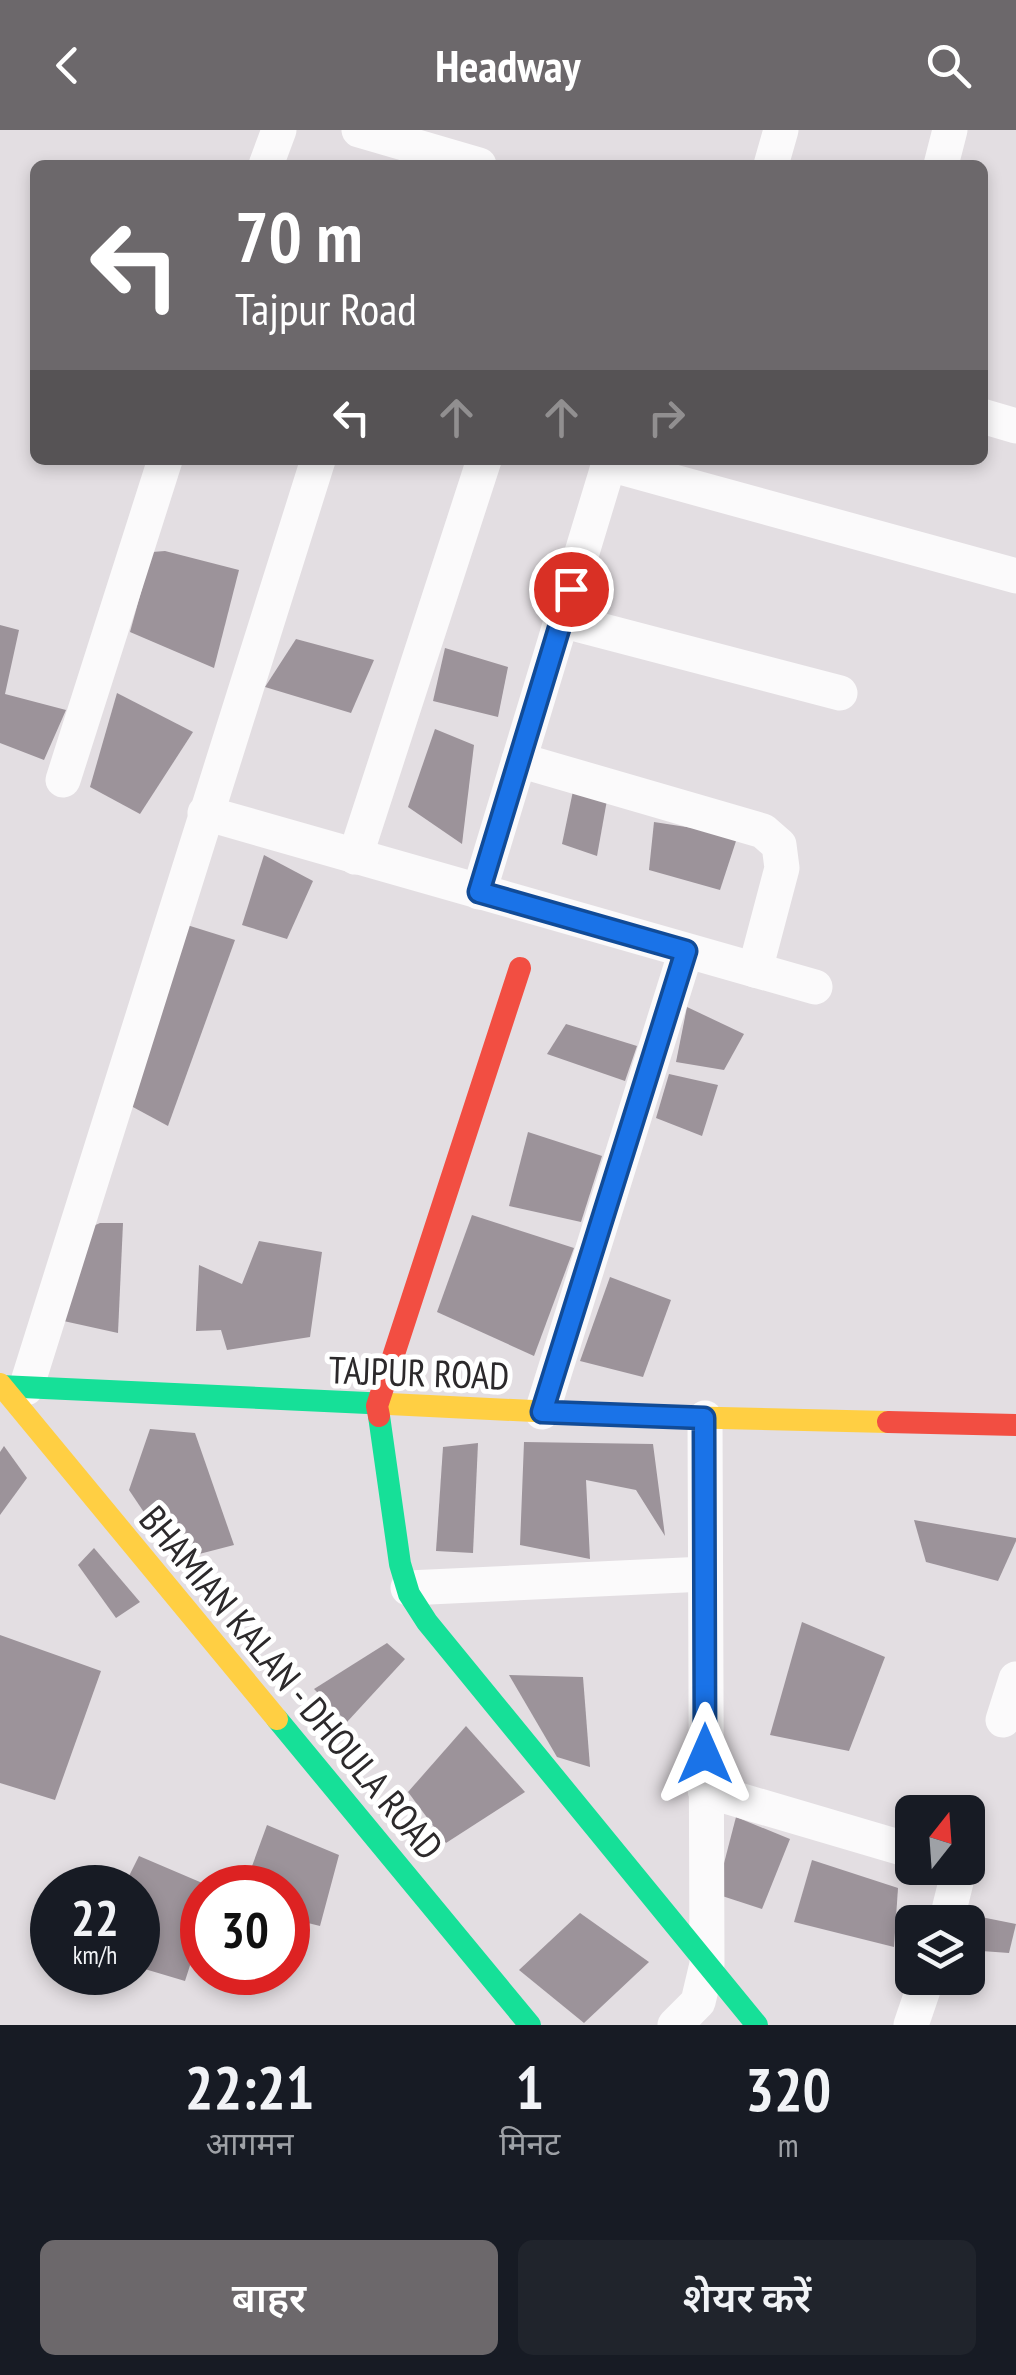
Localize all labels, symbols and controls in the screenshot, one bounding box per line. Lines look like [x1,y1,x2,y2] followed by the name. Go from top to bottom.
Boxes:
[435,36,581,94] text: Headway
[40,38,95,93] icon: back
[921,38,976,93] icon: search
[235,191,363,281] text: 70 m
[70,200,200,330] icon: left
[235,279,417,337] text: Tajpur Road
[324,390,379,445] icon: left
[429,390,484,445] icon: ahead
[534,390,589,445] icon: ahead
[639,390,694,445] icon: right
[529,547,614,632] pin
[544,562,599,617] icon: arrive
[328,1344,510,1400] street label: TAJPUR ROAD
[130,1495,454,1869] street label: BHAMIAN KALAN - DHOULA ROAD
[653,1702,757,1806] position arrow
[895,1795,985,1885] north arrow
[895,1795,985,1995] map controls
[180,1865,310,1995] speed limit sign: 30
[71,1885,119,1950] text: 22
[895,1905,985,1995] button: layers
[73,1939,117,1971] text: km/h
[185,2048,314,2126] text: 22:21
[516,2048,544,2126] text: 1
[745,2050,831,2128] text: 320
[206,2122,293,2164] text: आगमन
[499,2122,561,2164] text: मिनट
[778,2124,799,2166] text: m
[40,2240,498,2355] button: बाहर
[518,2240,976,2355] button: शेयर करें

